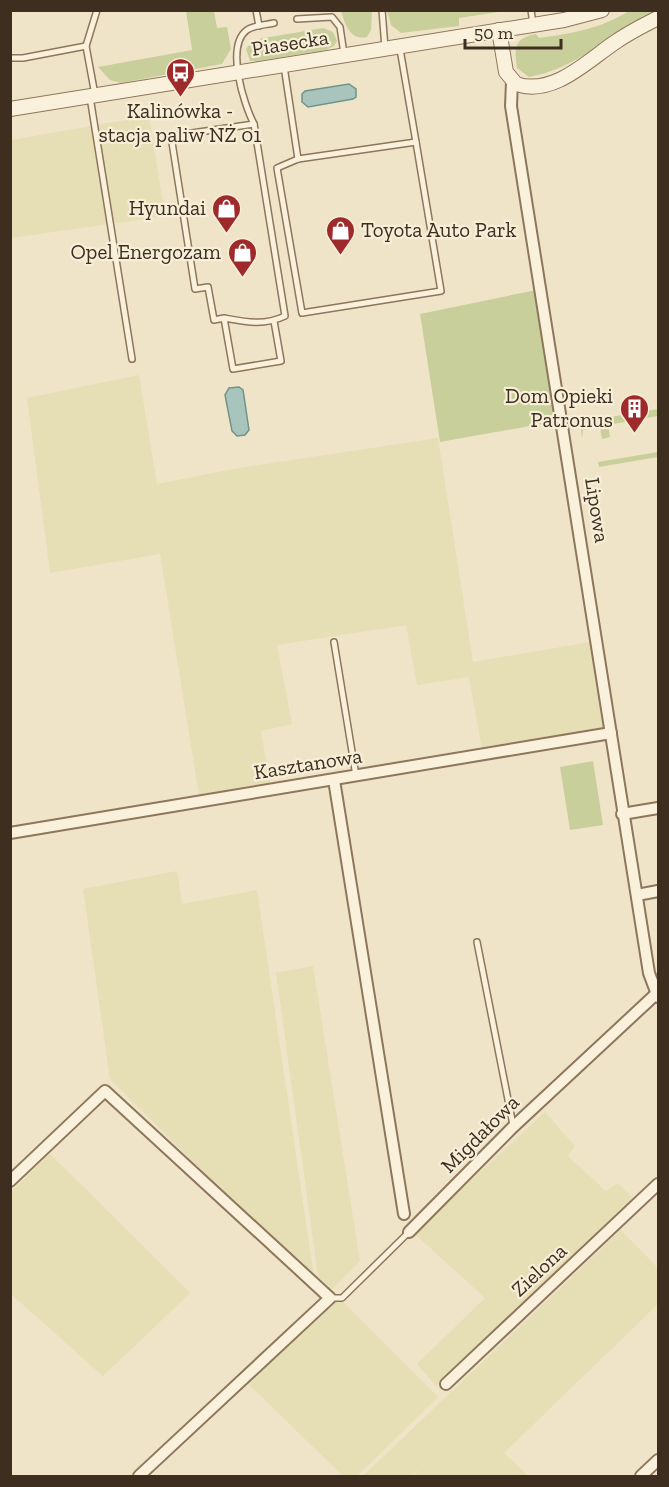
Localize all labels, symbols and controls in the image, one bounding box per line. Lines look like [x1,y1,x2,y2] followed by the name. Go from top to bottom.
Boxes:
[465,12,561,50] scale bar
[474,22,514,44] text: 50 m
[249,24,330,61] street label: Piasecka
[164,56,196,98] bus stop icon: Kalinówka - stacja paliw NŻ 01
[99,98,261,148] place label: Kalinówka - stacja paliw NŻ 01
[211,192,243,234] shop icon: Hyundai
[129,195,206,220] place label: Hyundai
[324,214,356,256] shop icon: Toyota Auto Park
[361,217,517,242] place label: Toyota Auto Park
[226,236,258,278] shop icon: Opel Energozam
[71,239,221,264] place label: Opel Energozam
[505,383,613,432] place label: Dom Opieki Patronus
[618,392,650,434] building icon: Dom Opieki Patronus
[580,476,615,544] street label: Lipowa
[252,743,364,784] street label: Kasztanowa
[435,1089,524,1178] street label: Migdałowa
[506,1238,571,1301] street label: Zielona

